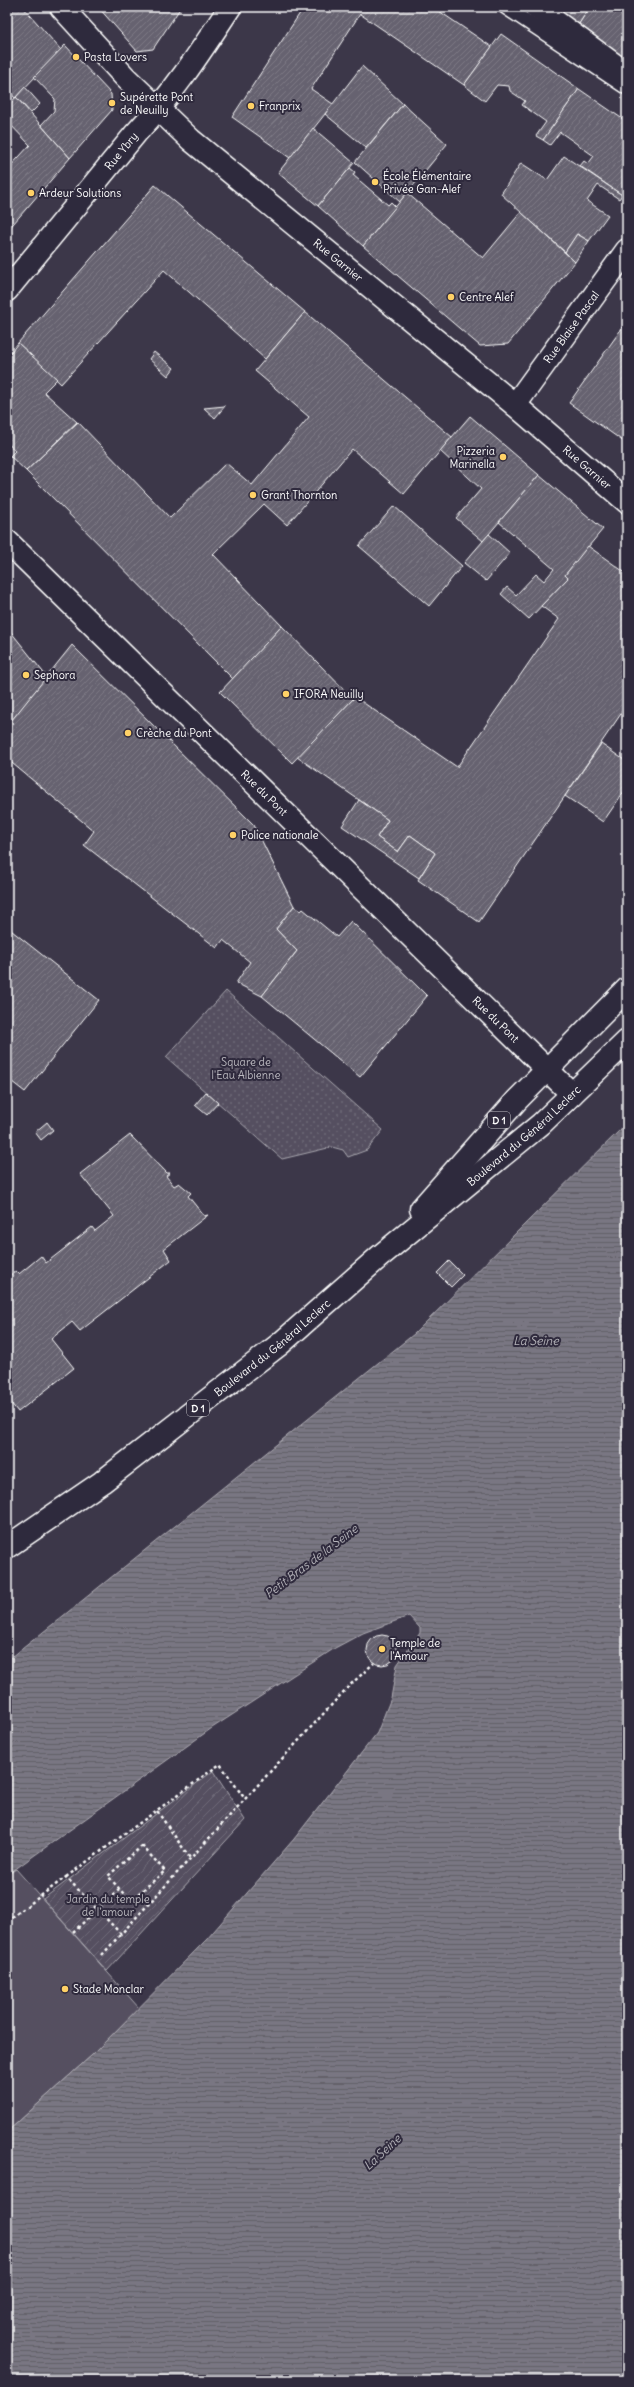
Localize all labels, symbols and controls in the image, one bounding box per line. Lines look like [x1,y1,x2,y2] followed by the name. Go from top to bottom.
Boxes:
[84,50,147,64] place label: Pasta Lovers
[71,52,81,62] marker: Pasta Lovers
[120,90,193,117] place label: Supérette Pont de Neuilly
[107,98,117,108] marker: Supérette Pont de Neuilly
[259,99,301,113] place label: Franprix
[246,101,256,111] marker: Franprix
[102,129,141,173] street label: Rue Ybry
[383,168,471,196] place label: École Élémentaire Privée Gan-Alef
[370,177,380,187] marker: École Élémentaire Privée Gan-Alef
[39,186,121,200] place label: Ardeur Solutions
[26,188,36,198] marker: Ardeur Solutions
[310,236,366,285] street label: Rue Garnier
[540,288,602,366] street label: Rue Blaise Pascal
[459,290,514,304] place label: Centre Alef
[446,292,456,302] marker: Centre Alef
[560,443,615,493] street label: Rue Garnier
[449,444,495,471] place label: Pizzeria Marinella
[498,452,508,462] marker: Pizzeria Marinella
[261,488,337,502] place label: Grant Thornton
[248,490,258,500] marker: Grant Thornton
[34,668,76,682] place label: Sephora
[21,670,31,680] marker: Sephora
[294,687,364,701] place label: IFORA Neuilly
[281,689,291,699] marker: IFORA Neuilly
[136,726,212,740] place label: Crèche du Pont
[123,728,133,738] marker: Crèche du Pont
[238,767,291,819] street label: Rue du Pont
[241,828,319,842] place label: Police nationale
[228,830,238,840] marker: Police nationale
[469,993,522,1046] street label: Rue du Pont
[212,1055,280,1082] park label: Square de l'Eau Albienne
[464,1082,584,1189] street label: Boulevard du Général Leclerc
[488,1112,510,1128] road number: D 1
[211,1296,334,1399] street label: Boulevard du Général Leclerc
[513,1333,560,1348] water label: La Seine
[187,1400,209,1416] road number: D 1
[262,1520,362,1601] water label: Petit Bras de la Seine
[390,1636,440,1663] place label: Temple de l'Amour
[377,1644,387,1654] marker: Temple de l'Amour
[66,1892,150,1919] park label: Jardin du temple de l'amour
[73,1982,145,1996] place label: Stade Monclar
[60,1984,70,1994] marker: Stade Monclar
[360,2130,405,2173] water label: La Seine

